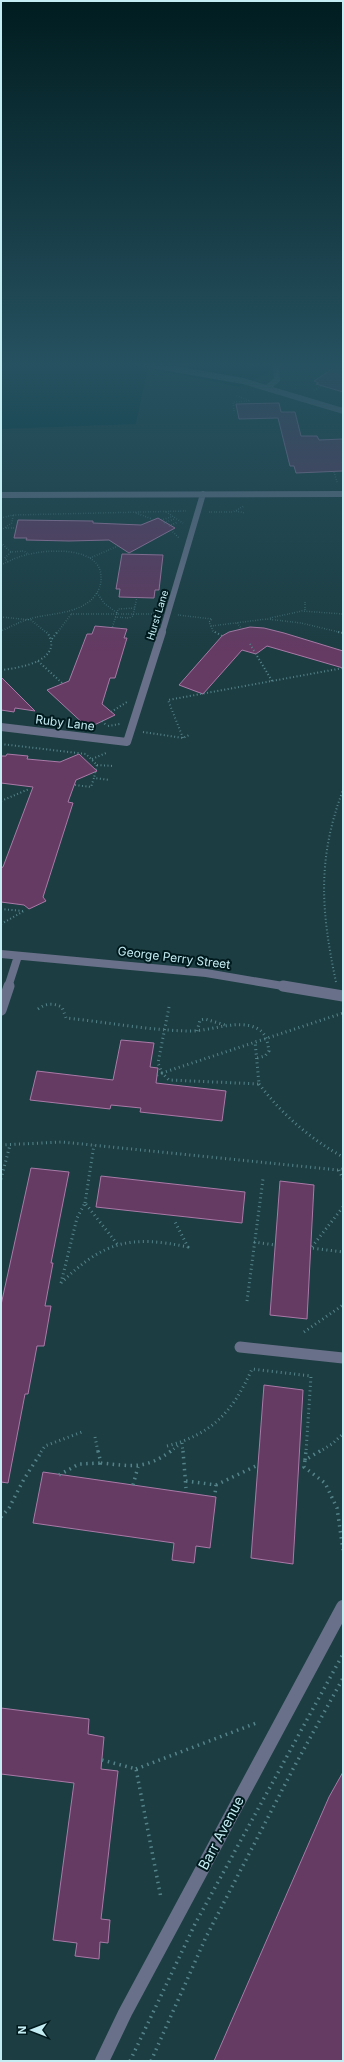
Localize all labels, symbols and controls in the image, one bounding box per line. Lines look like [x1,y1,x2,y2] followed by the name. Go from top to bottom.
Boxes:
[144,588,170,641] street label: Hurst Lane
[35,711,96,734] street label: Ruby Lane
[117,943,231,972] street label: George Perry Street
[194,1793,247,1872] street label: Barr Avenue
[12,2010,52,2050] north arrow
[15,2026,29,2034] text: N

